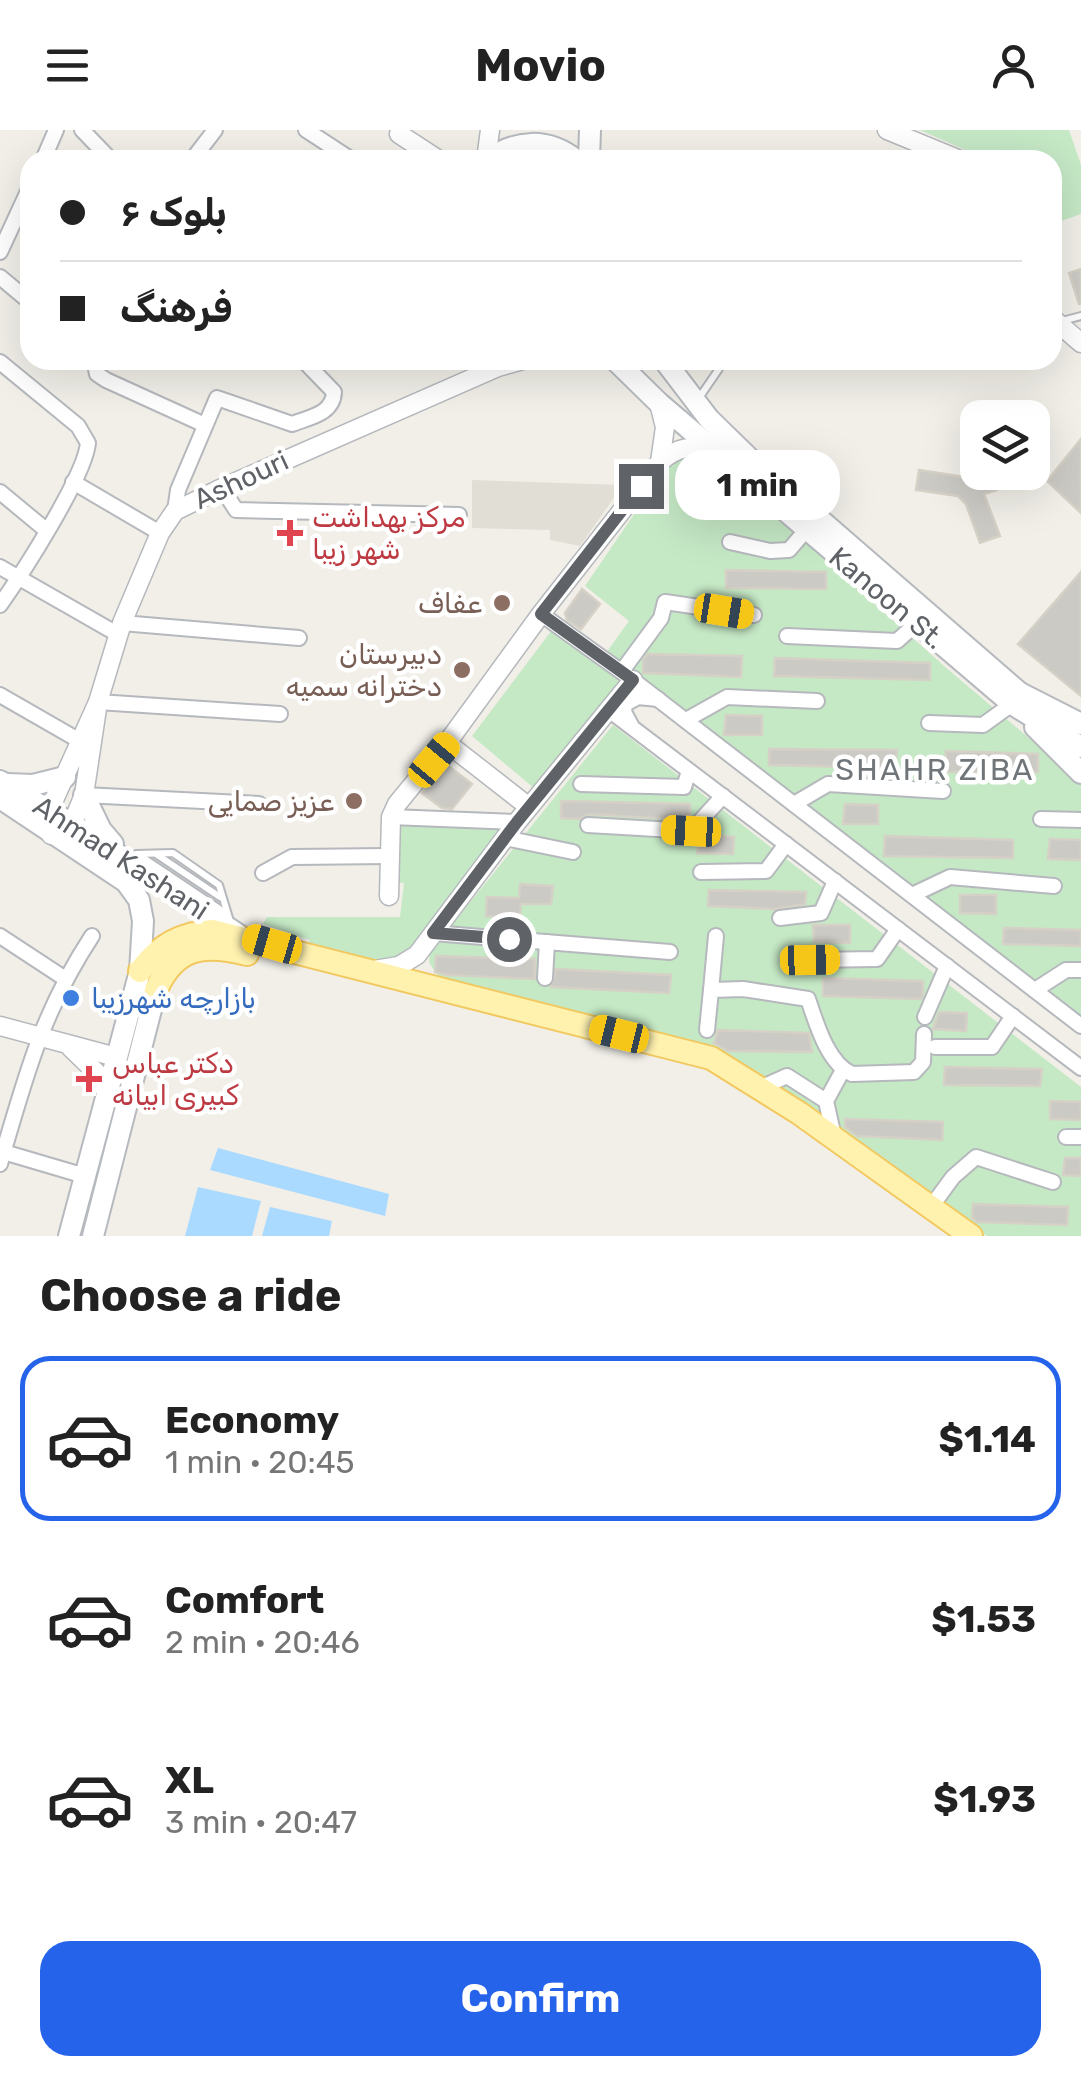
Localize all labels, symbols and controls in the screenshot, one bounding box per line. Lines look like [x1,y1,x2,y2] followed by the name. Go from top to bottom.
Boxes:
[40,38,95,93] icon: menu
[986,38,1041,93] icon: person
[475,39,606,92] text: Movio
[120,190,227,236] text: بلوک ۶
[120,286,232,332] text: فرهنگ
[960,400,1050,490] map controls
[960,400,1050,490] button: layers
[189,444,293,516] street label: Ashouri
[676,451,841,521] callout: 1 min
[619,464,664,509] route end
[717,466,798,504] text: 1 min
[312,501,466,566] place label: مرکز بهداشت شهر زیبا
[277,520,303,546] marker: مرکز بهداشت شهر زیبا
[823,540,951,656] street label: Kanoon St.
[418,587,482,620] place label: عفاف
[692,591,756,631] car
[491,592,513,614] marker: عفاف
[286,638,442,703] place label: دبیرستان دخترانه سمیه
[451,659,473,681] marker: دبیرستان دخترانه سمیه
[403,727,465,793] car
[835,752,1035,788] district label: SHAHR ZIBA
[207,785,334,818] place label: عزیز صمایی
[27,789,215,927] street label: Ahmad Kashani
[343,790,365,812] marker: عزیز صمایی
[660,814,722,848] car
[487,917,532,962] route start
[239,921,305,967] car
[780,944,840,976] car
[91,982,256,1015] place label: بازارچه شهرزیبا
[60,987,82,1009] marker: بازارچه شهرزیبا
[586,1012,652,1056] car
[112,1047,239,1112] place label: دکتر عباس کبیری ابیانه
[76,1066,102,1092] marker: دکتر عباس کبیری ابیانه
[40,1269,342,1322] text: Choose a ride
[45,1394,135,1484] icon: car
[165,1397,339,1443] text: Economy
[939,1416,1036,1462] text: $1.14
[165,1443,355,1481] text: 1 min · 20:45
[45,1574,135,1664] icon: car
[165,1577,324,1623] text: Comfort
[931,1596,1036,1642] text: $1.53
[165,1623,360,1661] text: 2 min · 20:46
[45,1754,135,1844] icon: car
[165,1757,214,1803] text: XL
[933,1776,1036,1822] text: $1.93
[165,1803,357,1841] text: 3 min · 20:47
[40,1941,1041,2056] button: Confirm

